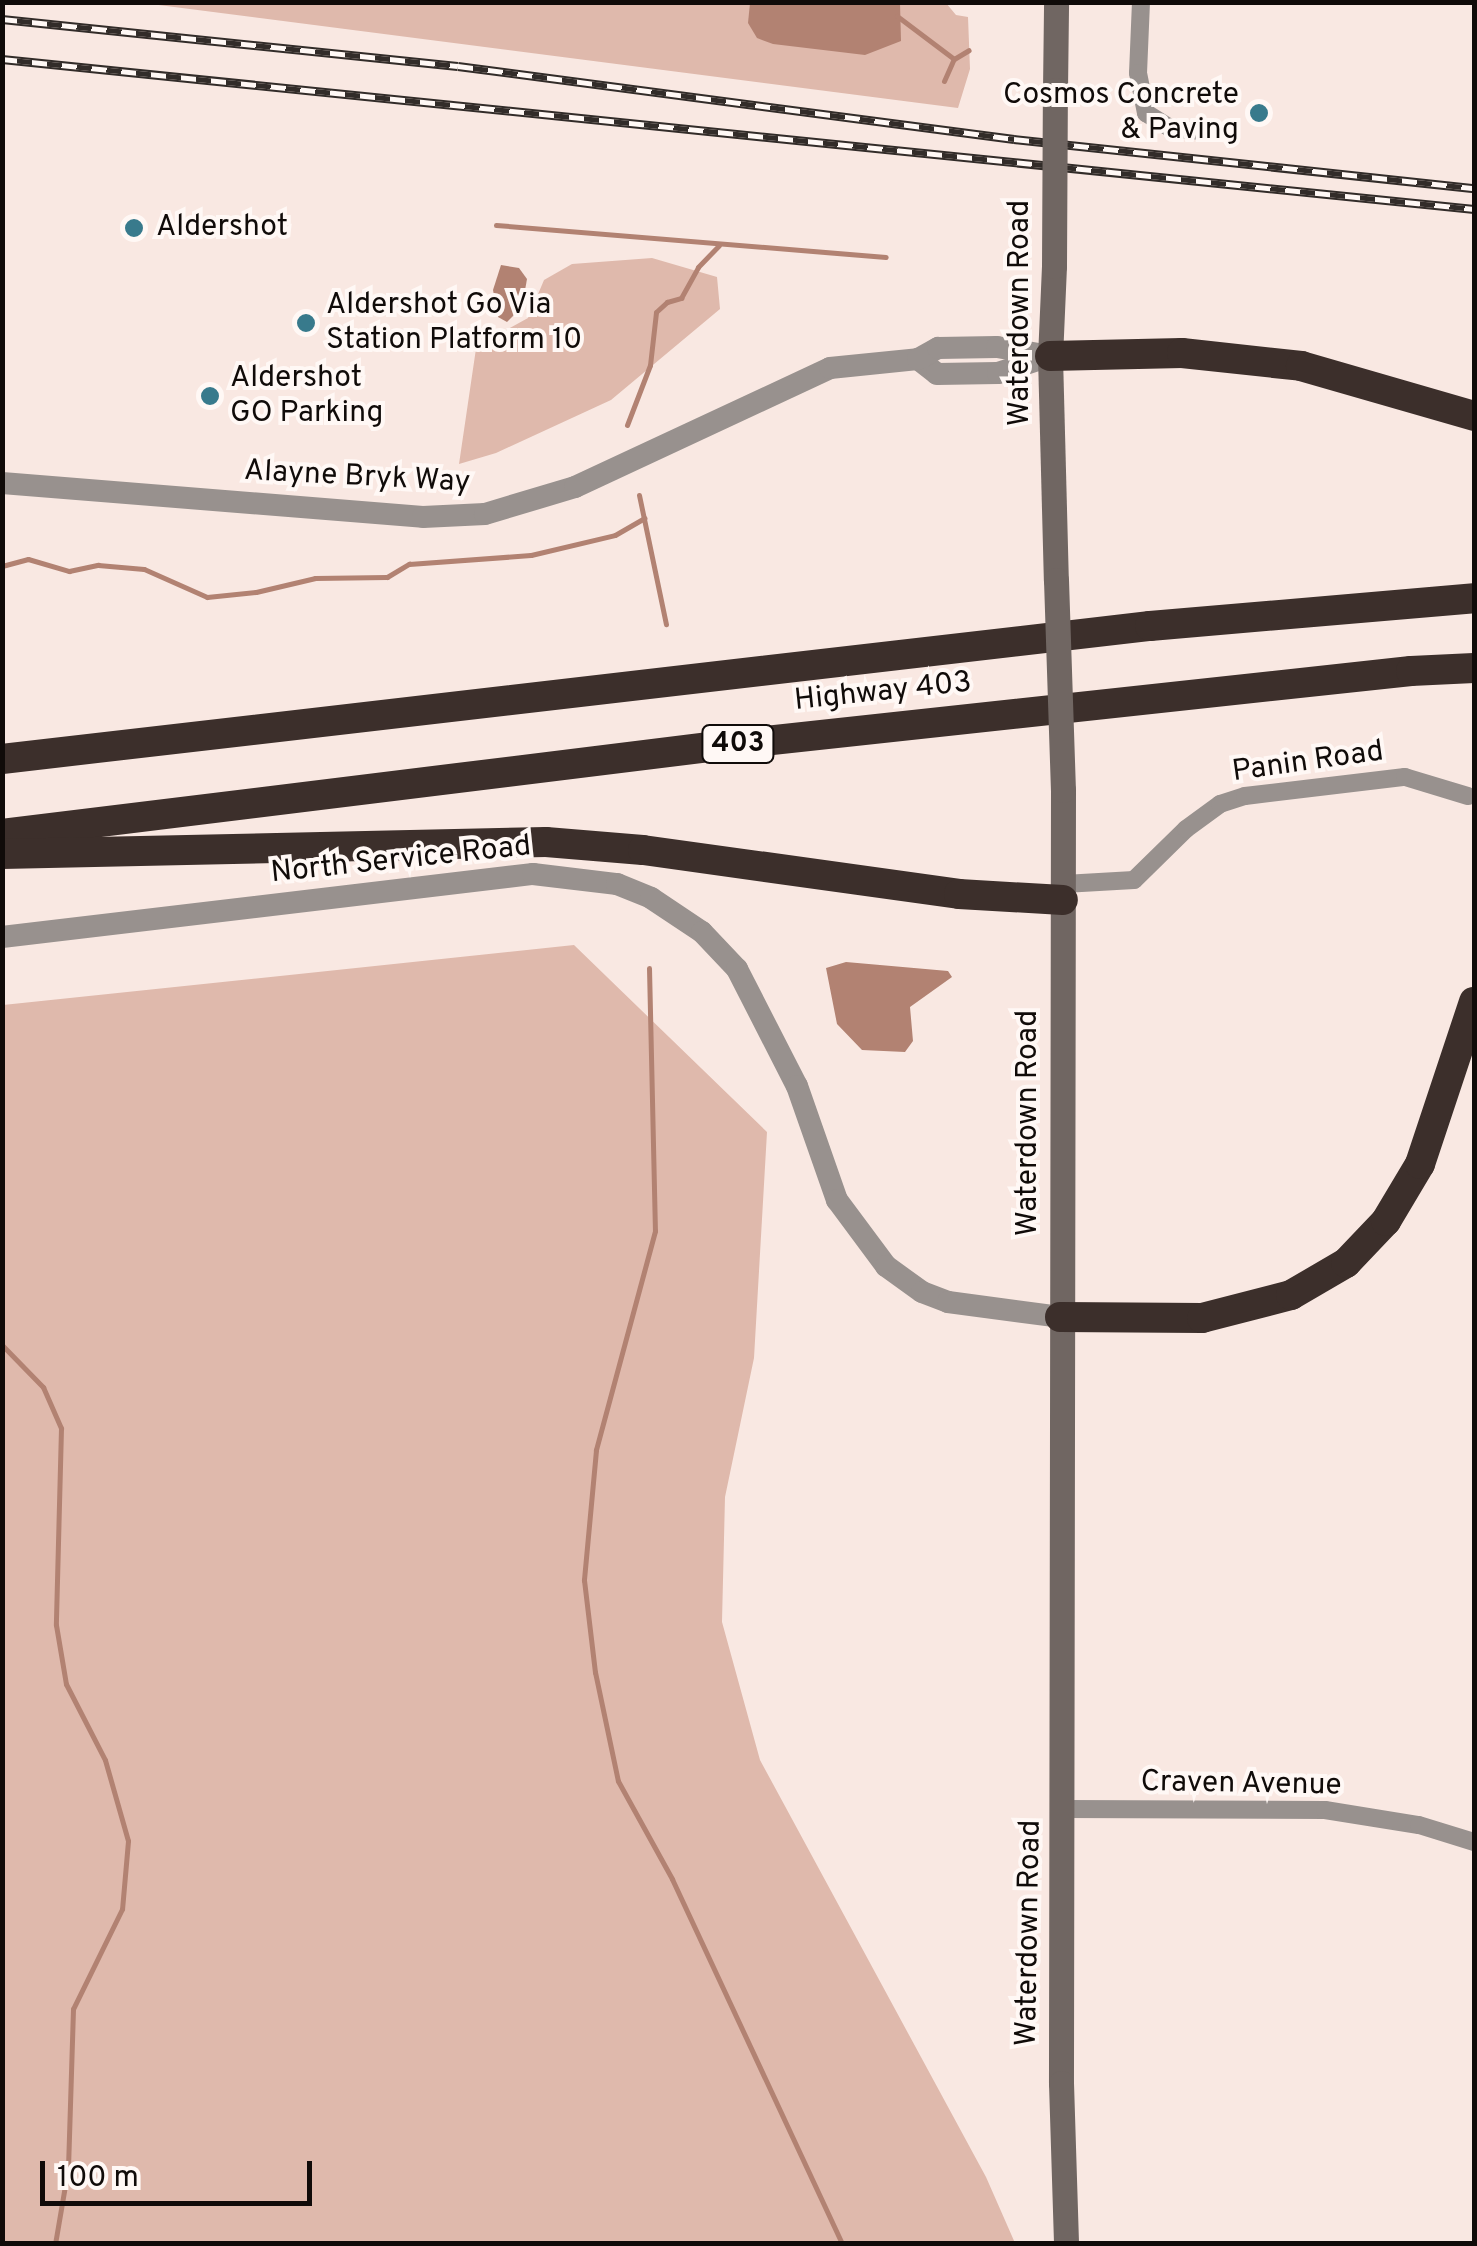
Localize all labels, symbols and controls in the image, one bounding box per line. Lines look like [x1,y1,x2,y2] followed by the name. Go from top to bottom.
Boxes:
[1003,78,1239,148] place label: Cosmos Concrete & Paving
[1248,102,1270,124] marker: Cosmos Concrete & Paving
[1003,200,1039,426] street label: Waterdown Road
[156,210,288,246] place label: Aldershot
[121,215,147,241] marker: Aldershot
[326,288,582,358] place label: Aldershot Go Via Station Platform 10
[295,312,317,334] marker: Aldershot Go Via Station Platform 10
[230,361,383,432] place label: Aldershot GO Parking
[199,385,221,407] marker: Aldershot GO Parking
[243,454,471,502] street label: Alayne Bryk Way
[793,666,973,720] street label: Highway 403
[700,721,776,767] road number: 403
[1230,735,1386,791] street label: Panin Road
[269,829,533,893] street label: North Service Road
[1011,1010,1047,1236] street label: Waterdown Road
[1140,1765,1342,1805] street label: Craven Avenue
[1010,1820,1050,2046] street label: Waterdown Road
[45,2141,318,2203] scale bar
[57,2160,139,2197] text: 100 m

